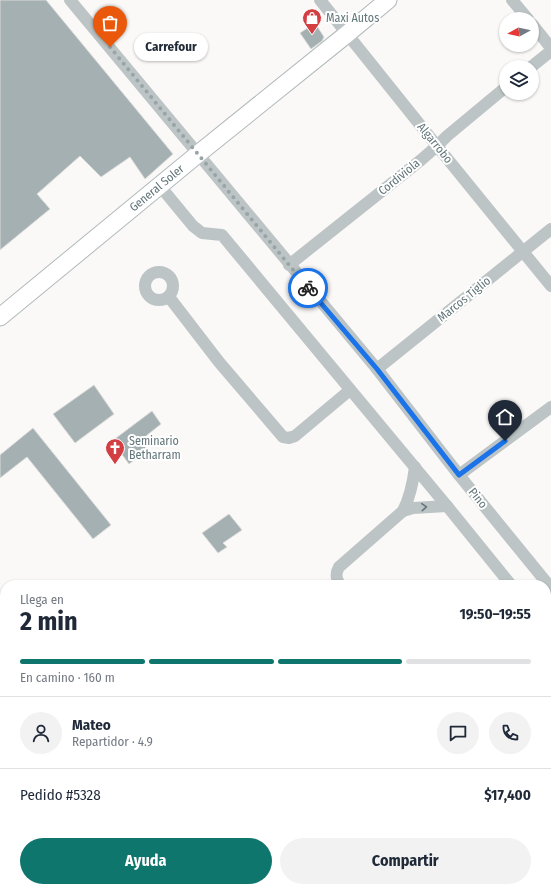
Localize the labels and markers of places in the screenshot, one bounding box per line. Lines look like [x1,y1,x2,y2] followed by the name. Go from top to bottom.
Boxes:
[93,6,127,47] pin
[301,7,323,35] shop icon: Maxi Autos
[326,11,379,25] place label: Maxi Autos
[134,33,208,61] callout: Carrefour
[488,400,522,441] pin
[129,434,181,462] place label: Seminario Betharram
[104,437,126,465] church icon: Seminario Betharram

